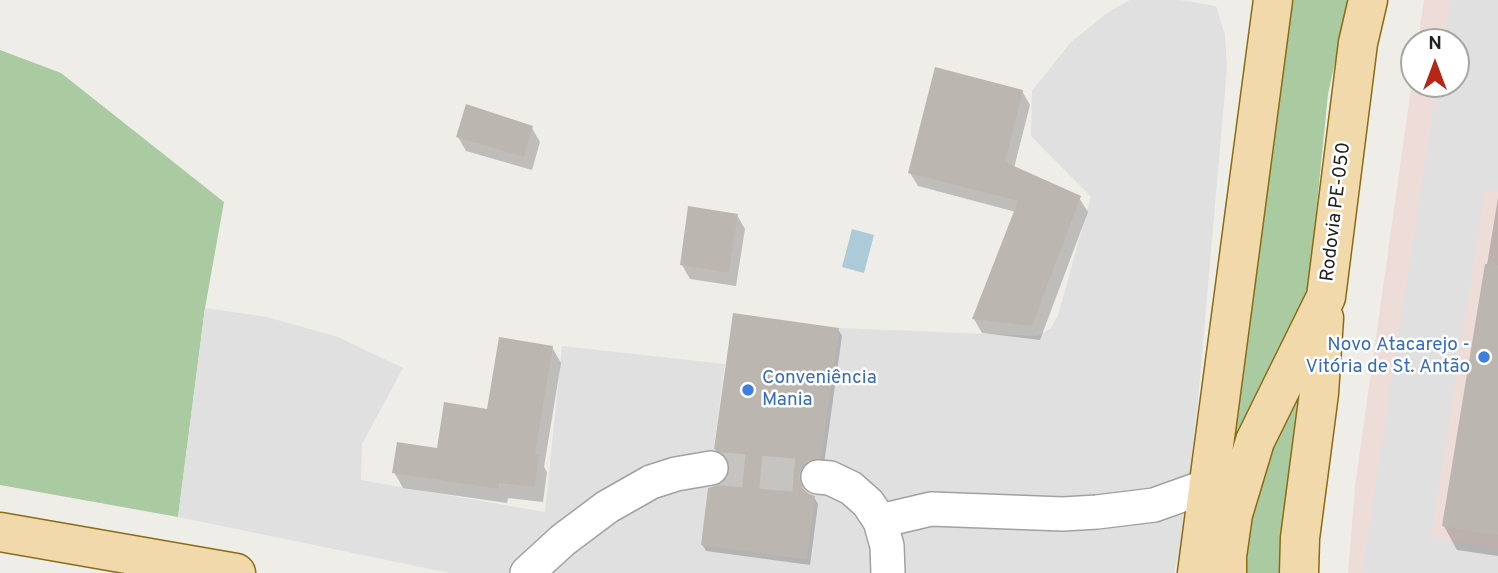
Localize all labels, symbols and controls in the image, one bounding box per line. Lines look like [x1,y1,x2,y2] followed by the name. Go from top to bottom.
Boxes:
[1400,28,1470,98] north arrow
[1428,32,1442,56] text: N
[1317,141,1357,283] street label: Rodovia PE-050
[1306,335,1470,379] place label: Novo Atacarejo - Vitória de St. Antão
[1476,349,1492,365] marker: Novo Atacarejo - Vitória de St. Antão
[762,368,877,412] place label: Conveniência Mania
[740,382,756,398] marker: Conveniência Mania

